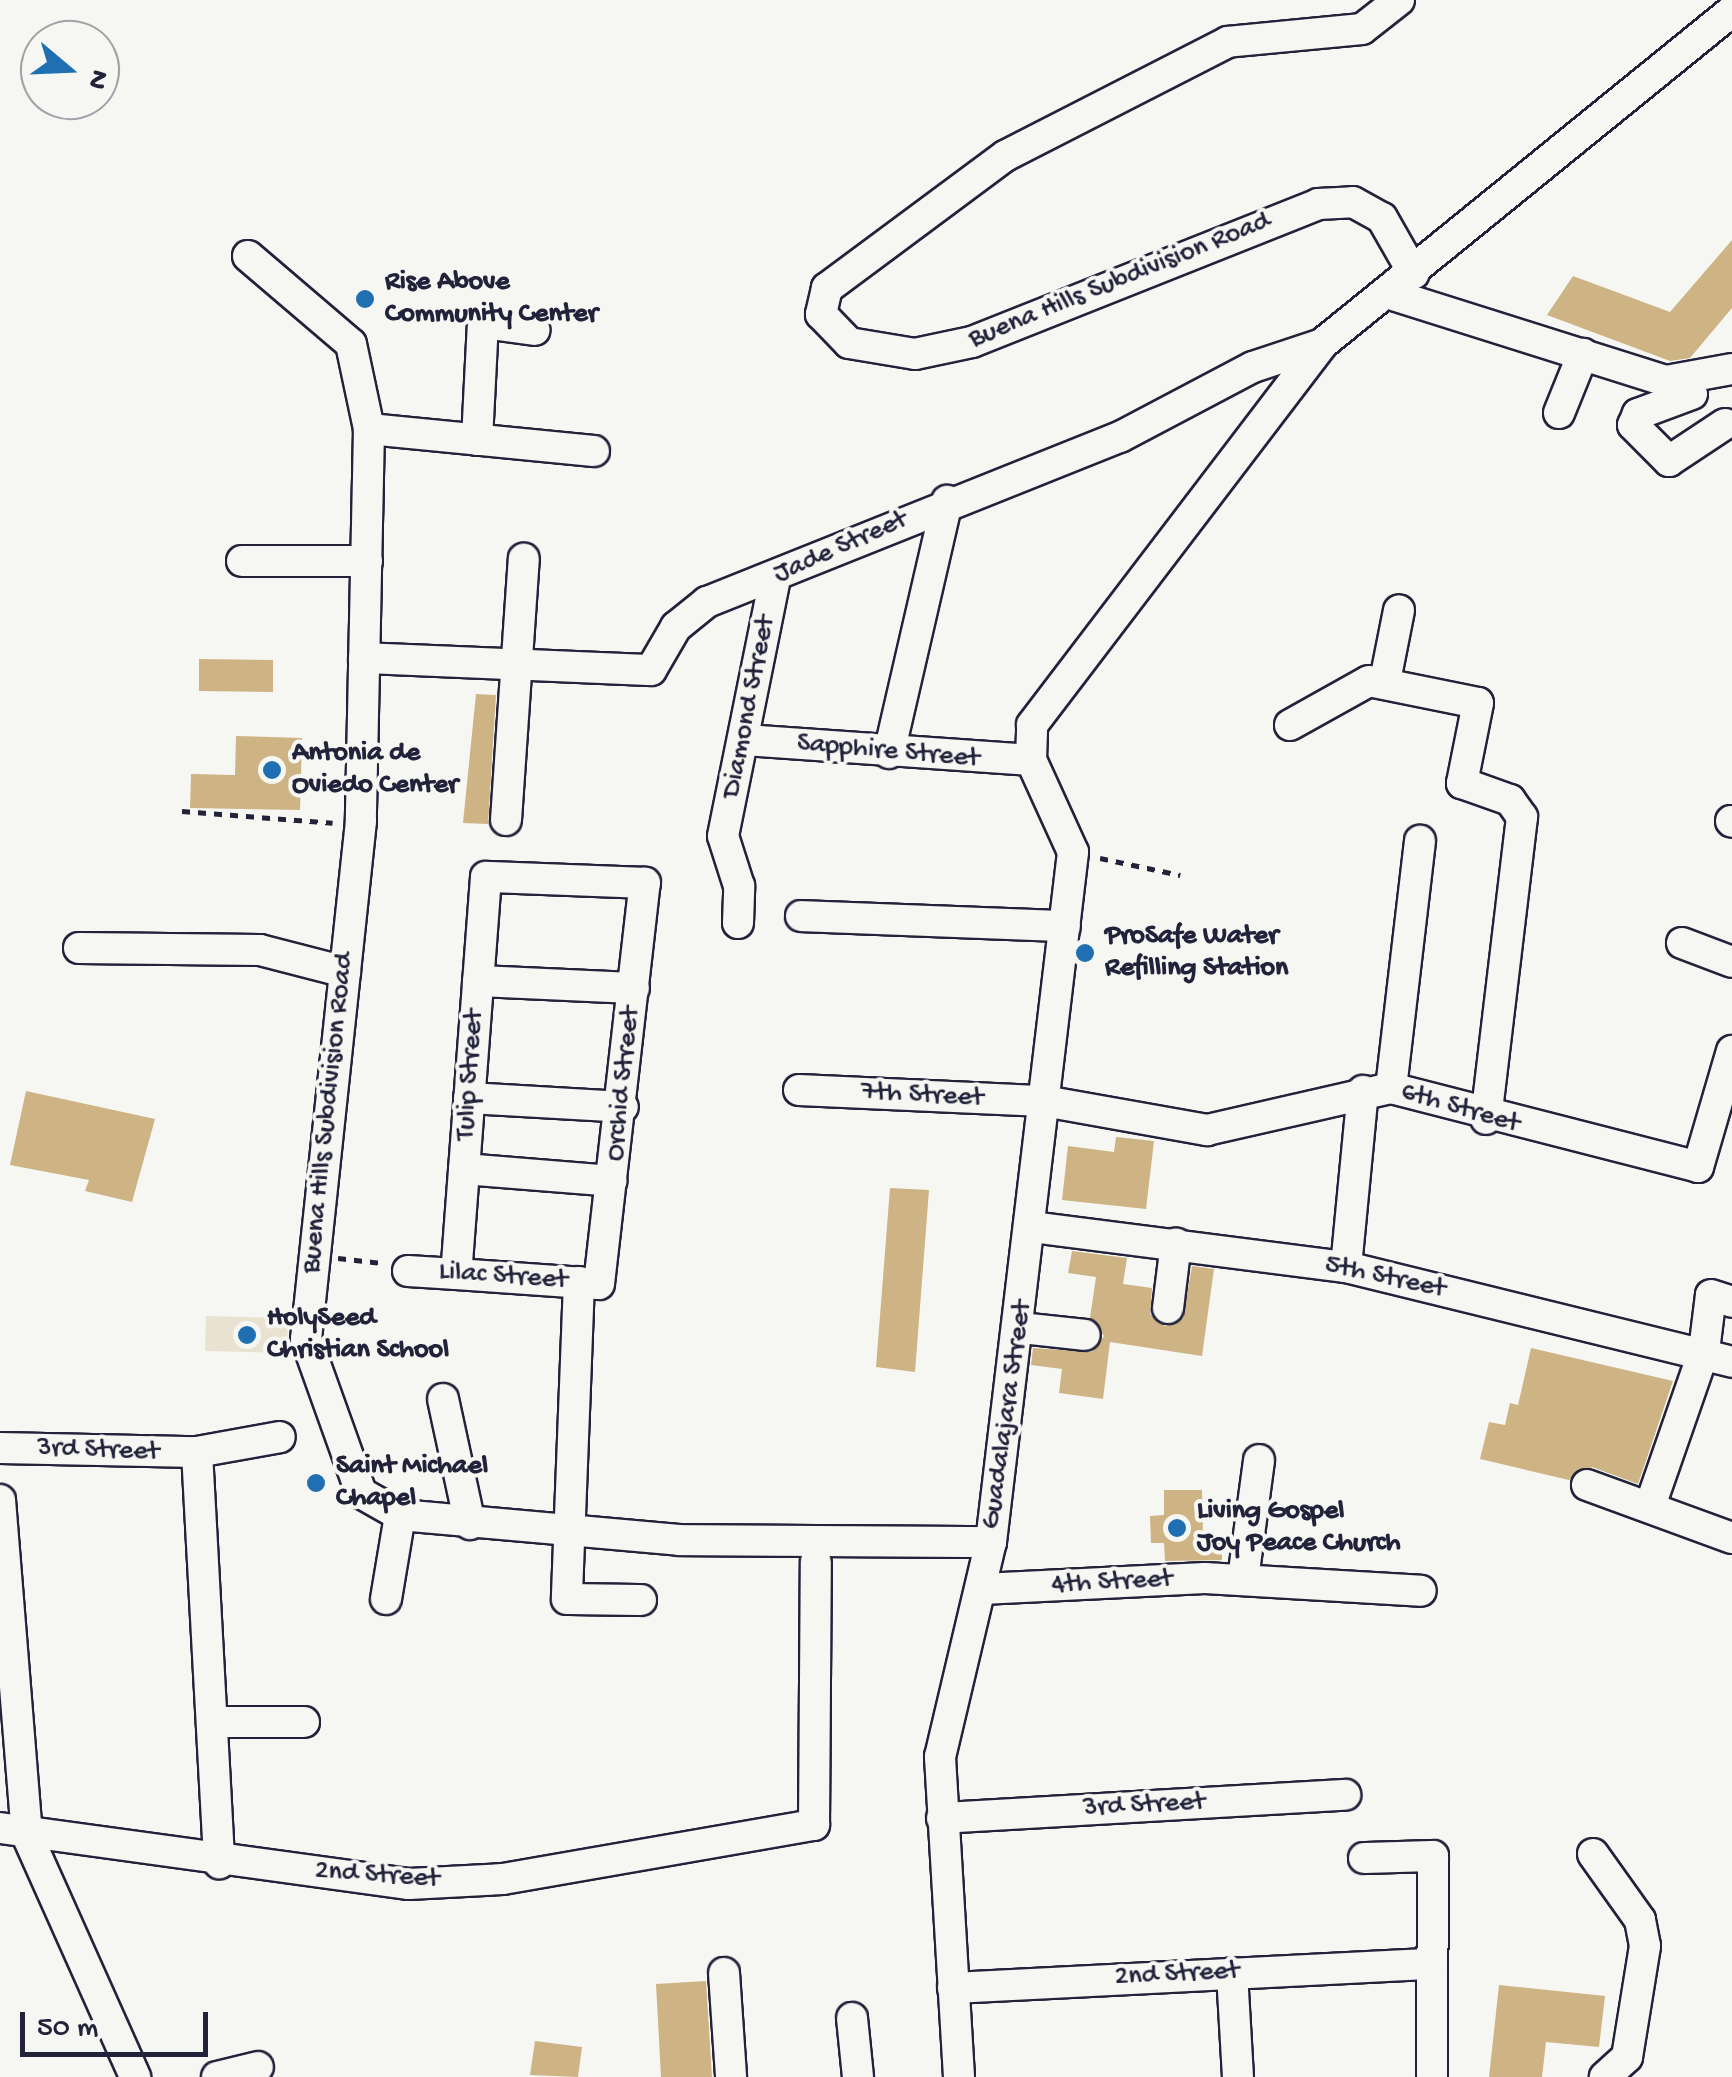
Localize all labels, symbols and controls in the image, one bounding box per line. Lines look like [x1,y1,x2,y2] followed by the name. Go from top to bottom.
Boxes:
[20,20,120,120] north arrow
[78,65,116,93] text: N
[964,205,1276,357] street label: Buena Hills Subdivision Road
[385,266,598,332] place label: Rise Above Community Center
[354,288,376,310] marker: Rise Above Community Center
[769,504,913,592] street label: Jade Street
[716,613,784,801] street label: Diamond Street
[795,727,981,777] street label: Sapphire Street
[292,737,458,803] place label: Antonia de Oviedo Center
[261,759,283,781] marker: Antonia de Oviedo Center
[1105,920,1288,986] place label: ProSafe Water Refilling Station
[1074,942,1096,964] marker: ProSafe Water Refilling Station
[295,951,363,1275] street label: Buena Hills Subdivision Road
[599,1005,649,1163] street label: Orchid Street
[450,1008,492,1142] street label: Tulip Street
[860,1076,984,1116] street label: 7th Street
[1397,1076,1523,1142] street label: 6th Street
[1322,1249,1448,1307] street label: 5th Street
[438,1256,568,1298] street label: Lilac Street
[975,1299,1041,1531] street label: Guadalajara Street
[267,1302,449,1368] place label: HolySeed Christian School
[236,1324,258,1346] marker: HolySeed Christian School
[36,1432,160,1470] street label: 3rd Street
[336,1450,488,1516] place label: Saint Michael Chapel
[305,1472,327,1494] marker: Saint Michael Chapel
[1197,1495,1401,1561] place label: Living Gospel Joy Peace Church
[1166,1517,1188,1539] marker: Living Gospel Joy Peace Church
[1051,1563,1173,1603] street label: 4th Street
[1082,1786,1206,1826] street label: 3rd Street
[314,1855,440,1897] street label: 2nd Street
[1114,1955,1240,1995] street label: 2nd Street
[25,1992,212,2054] scale bar
[37,2012,98,2047] text: 50 m

